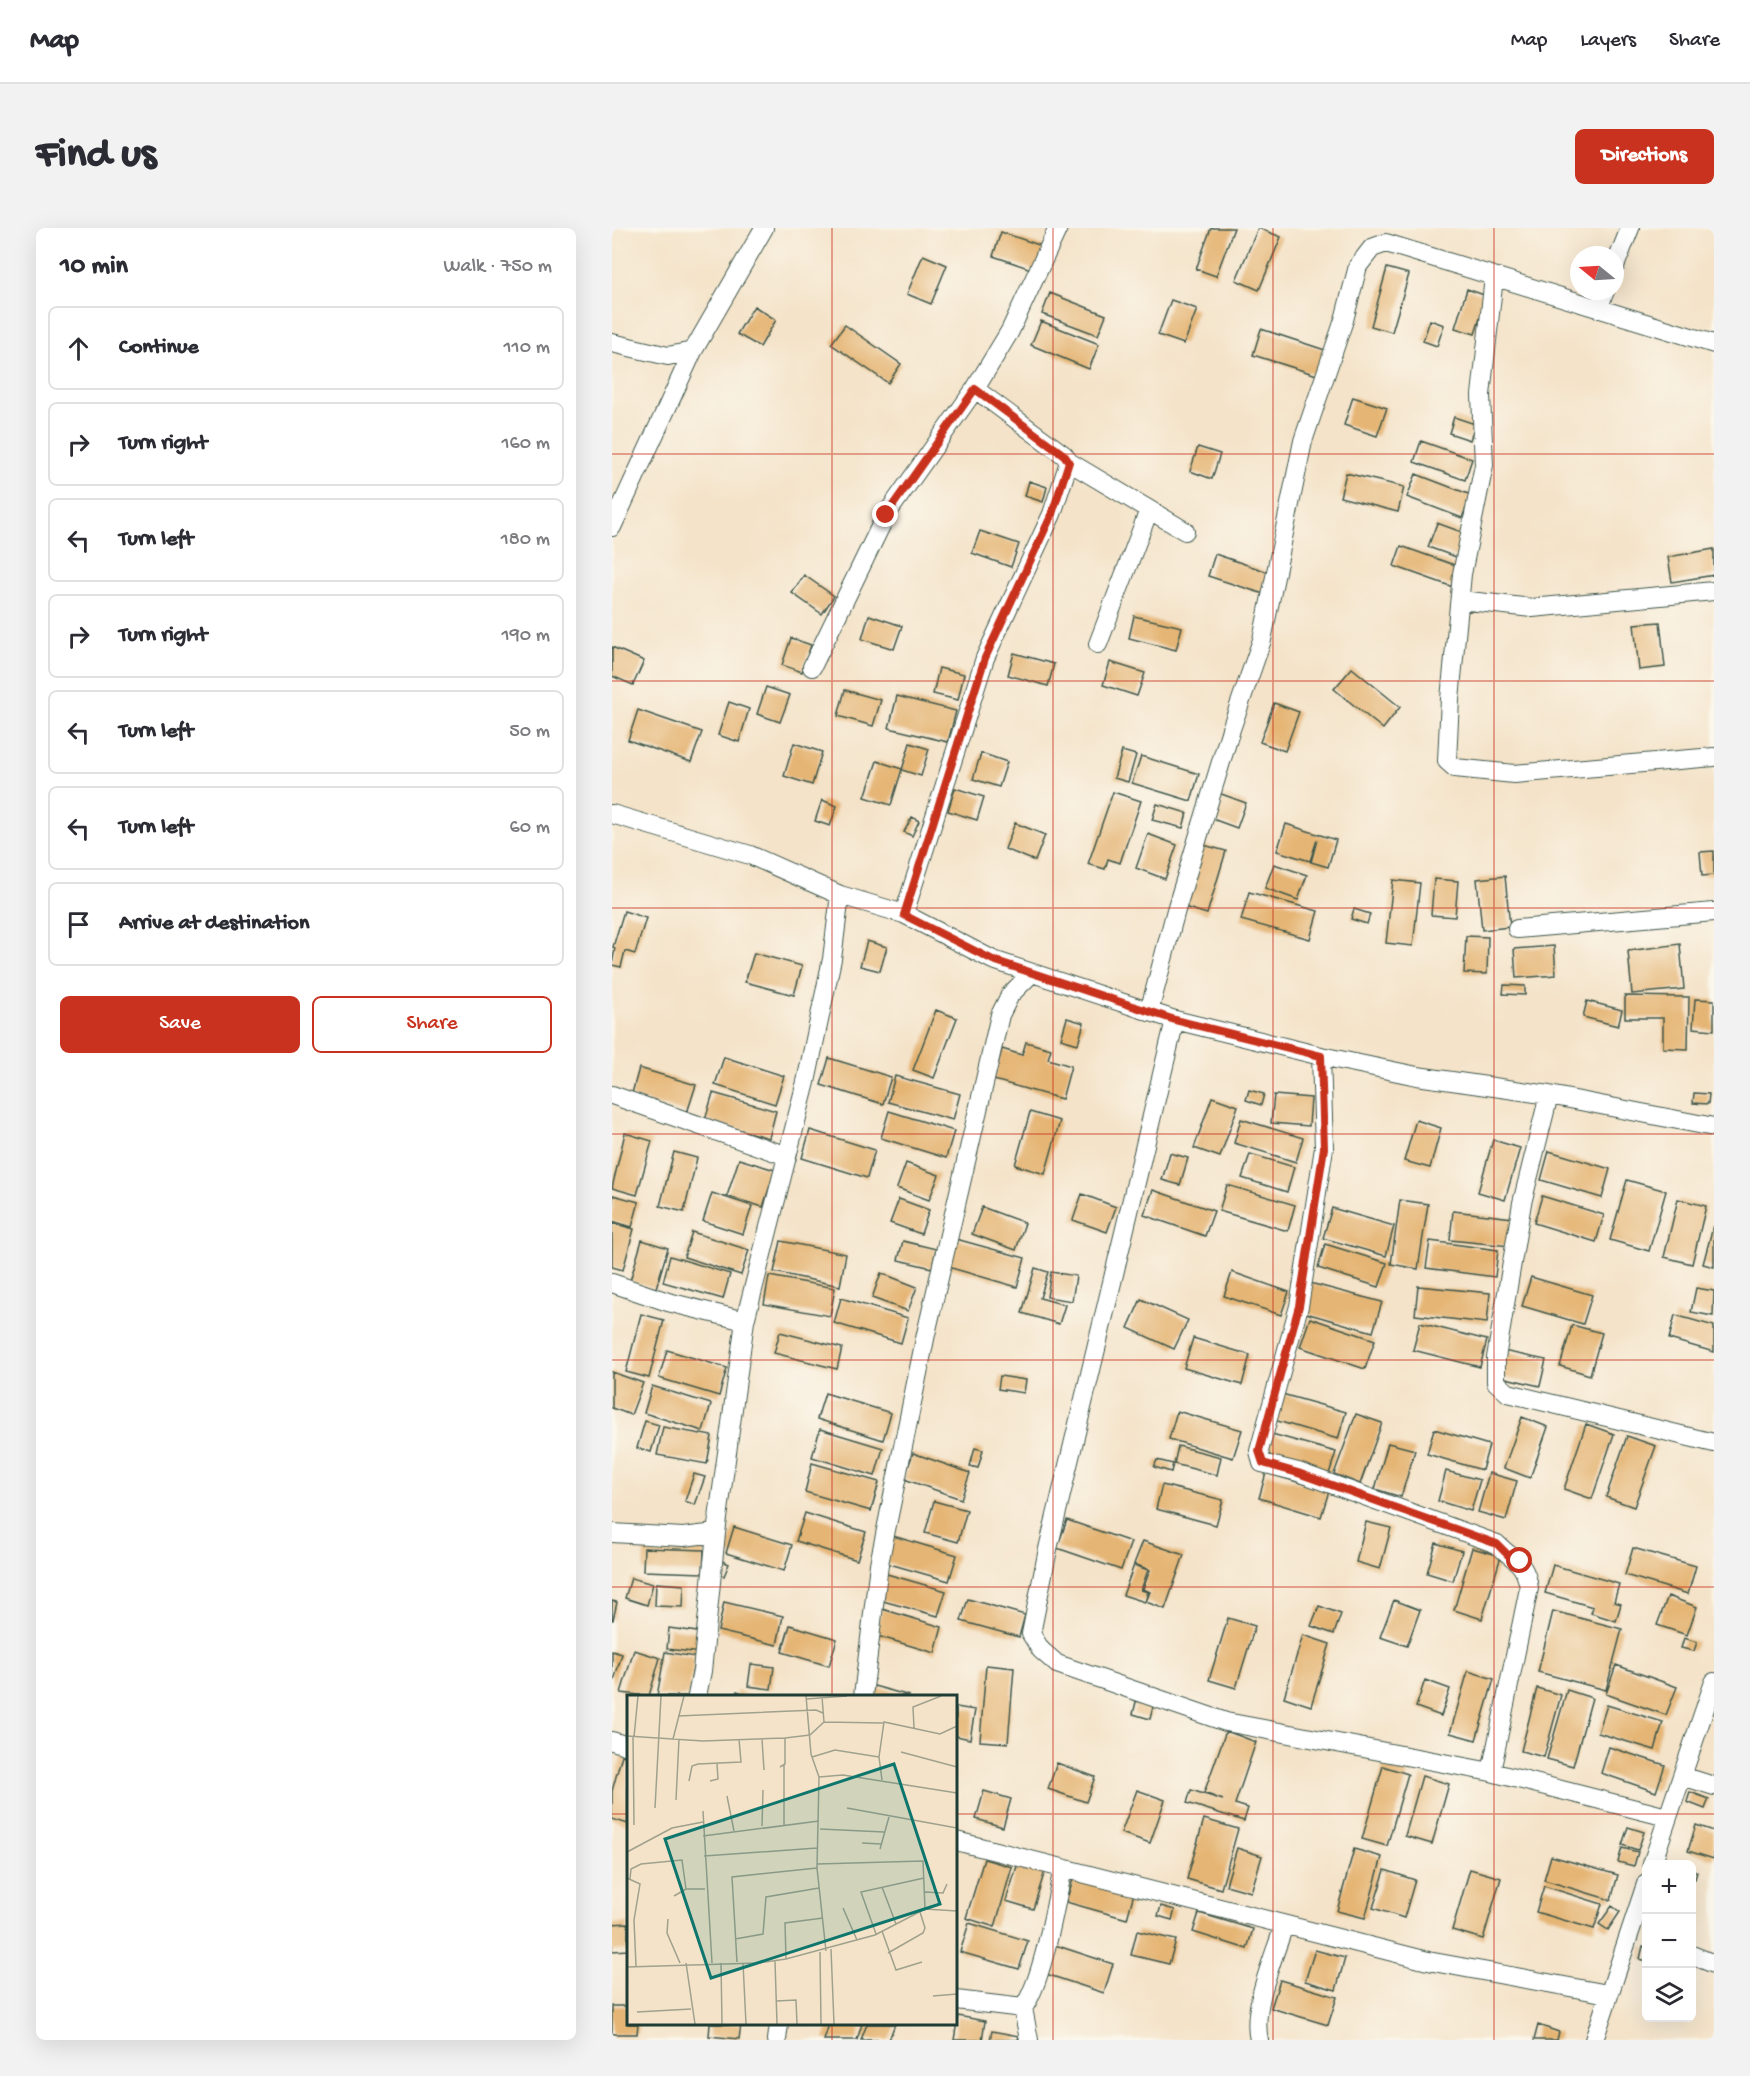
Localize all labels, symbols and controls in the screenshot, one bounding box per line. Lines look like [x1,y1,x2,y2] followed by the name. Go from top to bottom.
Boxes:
[30,25,79,58] text: Map
[1511,29,1547,54] text: Map
[1580,29,1636,54] text: Layers
[1669,29,1720,54] text: Share
[1575,129,1714,184] button: Directions
[36,132,156,181] text: Find us
[1570,246,1624,300] north arrow
[60,252,128,283] text: 10 min
[444,256,552,279] text: Walk · 750 m
[62,332,95,365] icon: ahead
[119,335,199,361] text: Continue
[504,337,550,360] text: 110 m
[62,428,95,461] icon: right
[119,431,207,457] text: Turn right
[501,433,550,456] text: 160 m
[872,501,898,527] route end
[62,524,95,557] icon: left
[119,527,193,553] text: Turn left
[501,529,550,552] text: 180 m
[62,620,95,653] icon: right
[119,623,207,649] text: Turn right
[502,625,550,648] text: 190 m
[62,716,95,749] icon: left
[119,719,193,745] text: Turn left
[509,721,550,744] text: 50 m
[62,812,95,845] icon: left
[119,815,193,841] text: Turn left
[510,817,550,840] text: 60 m
[62,908,95,941] icon: arrive
[119,911,309,937] text: Arrive at destination
[60,996,300,1053] button: Save
[312,996,552,1053] button: Share
[1506,1547,1532,1573] route start
[627,1695,957,2025] inset map
[1642,1860,1696,2022] map controls
[1642,1860,1696,1914] button: +
[1642,1914,1696,1968] button: −
[1642,1968,1696,2022] button: layers

